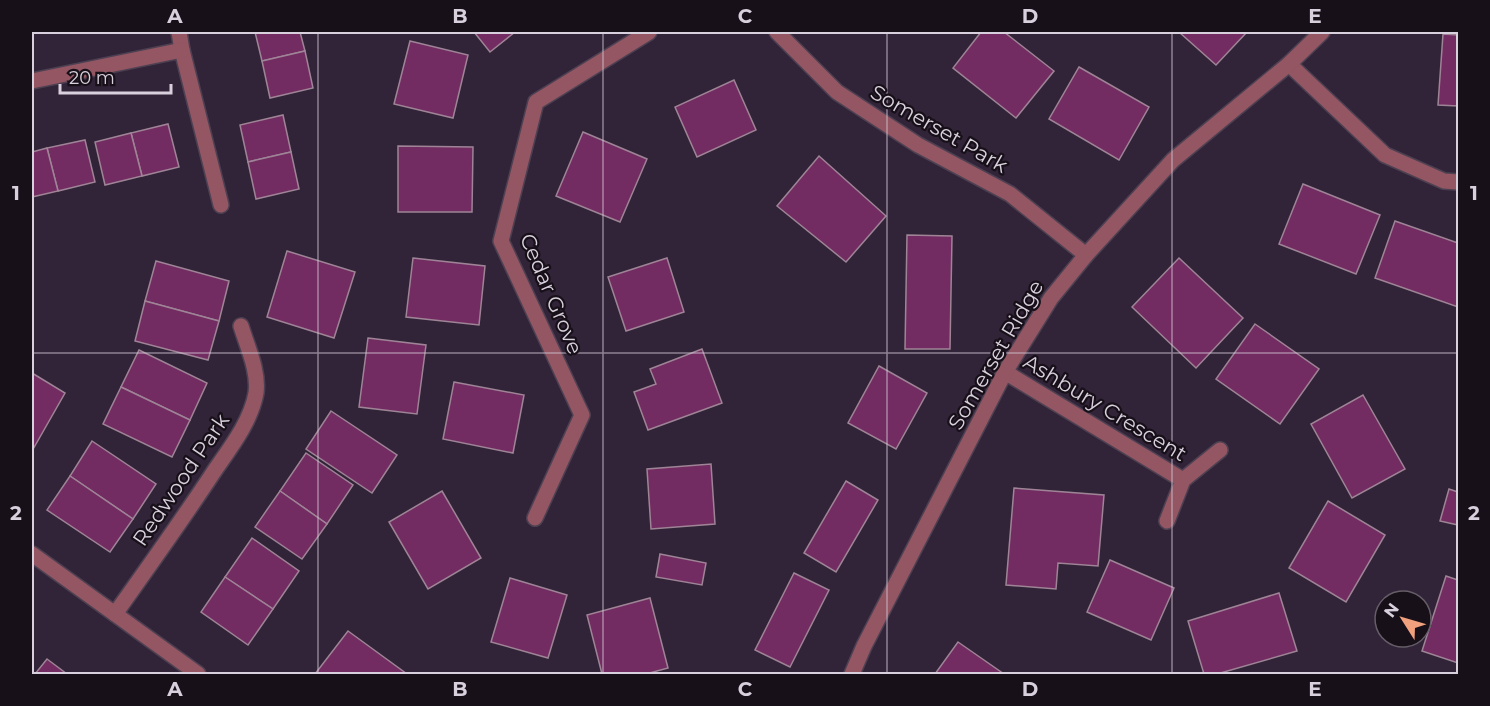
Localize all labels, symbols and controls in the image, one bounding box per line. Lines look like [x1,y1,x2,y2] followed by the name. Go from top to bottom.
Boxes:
[166,4,183,28] text: A
[452,4,468,28] text: B
[738,4,753,28] text: C
[1022,4,1038,28] text: D
[1308,4,1322,28] text: E
[60,57,171,95] scale bar
[69,67,115,89] text: 20 m
[866,79,1013,178] street label: Somerset Park
[12,181,20,205] text: 1
[1470,181,1478,205] text: 1
[515,230,588,358] street label: Cedar Grove
[943,276,1049,434] street label: Somerset Ridge
[1019,349,1191,466] street label: Ashbury Crescent
[127,408,234,551] street label: Redwood Park
[10,501,22,525] text: 2
[1468,501,1480,525] text: 2
[1373,589,1433,649] north arrow
[1380,599,1403,621] text: N
[166,677,183,701] text: A
[452,677,468,701] text: B
[738,677,753,701] text: C
[1022,677,1038,701] text: D
[1308,677,1322,701] text: E

